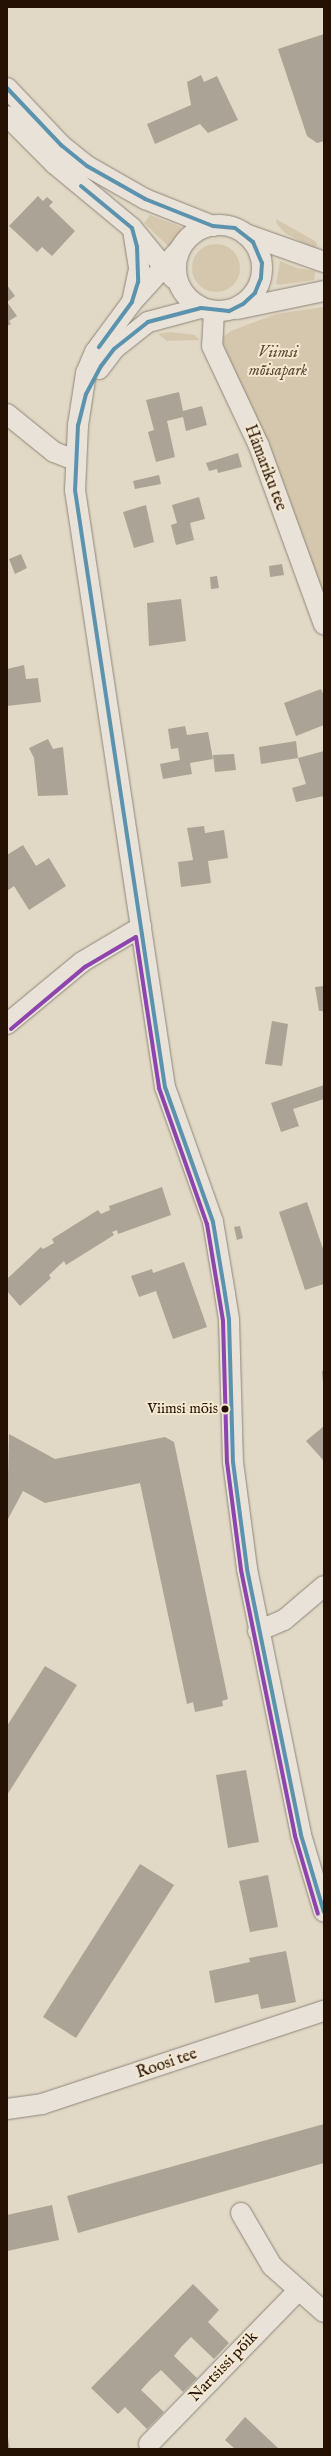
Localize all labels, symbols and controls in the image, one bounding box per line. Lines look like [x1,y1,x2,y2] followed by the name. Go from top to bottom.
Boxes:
[249,343,307,381] park label: Viimsi mõisapark
[240,422,290,514] street label: Hämariku tee
[147,1400,218,1418] place label: Viimsi mõis
[220,1404,230,1414] marker: Viimsi mõis
[134,2045,200,2083] street label: Roosi tee
[186,2328,262,2406] street label: Nartsissi põik

